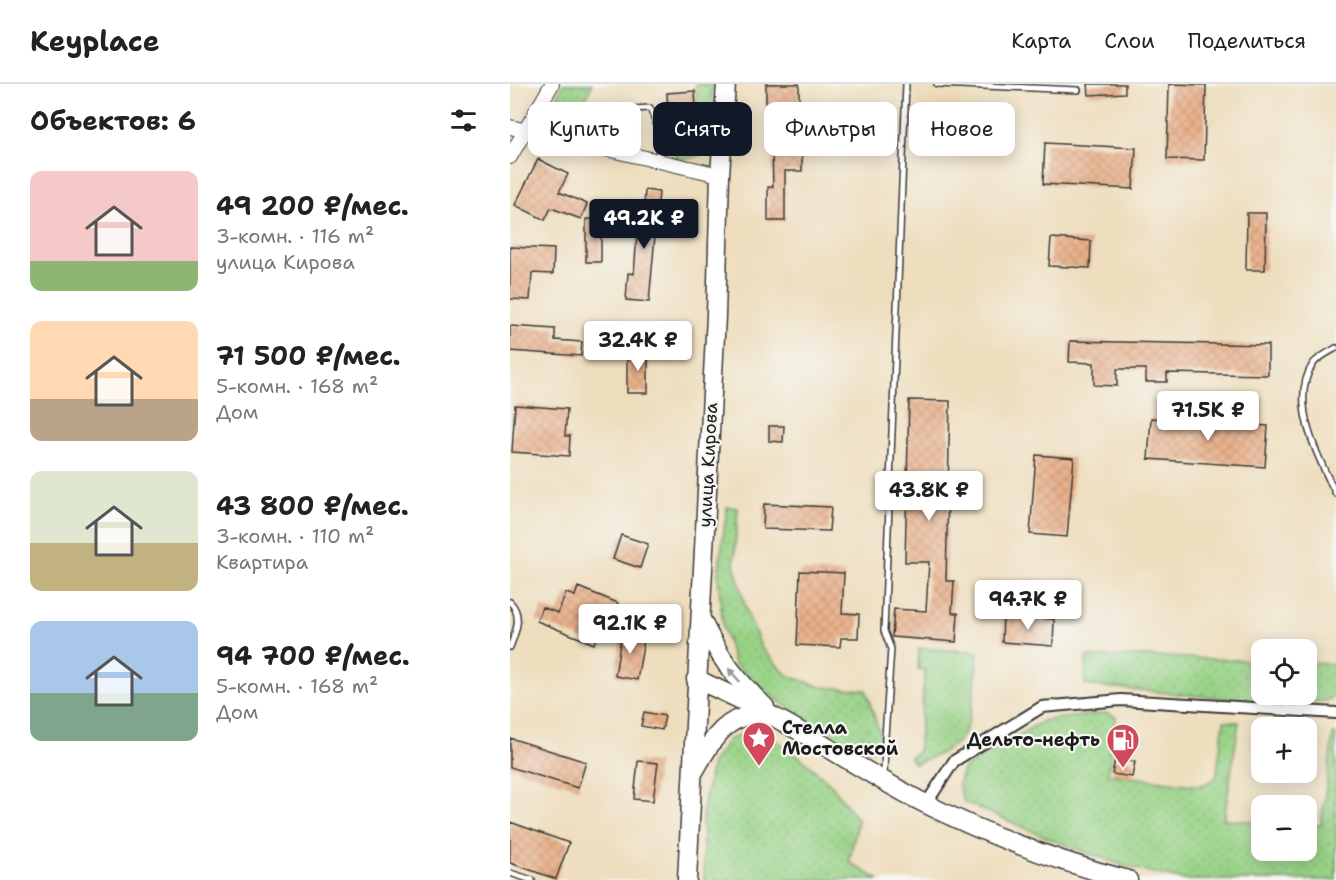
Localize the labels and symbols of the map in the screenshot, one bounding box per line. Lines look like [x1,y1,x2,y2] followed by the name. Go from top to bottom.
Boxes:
[589,199,699,250] pin: 49.2K ₽
[583,321,693,372] pin: 32.4K ₽
[1153,391,1263,442] pin: 71.5K ₽
[693,402,723,528] street label: улица Кирова
[874,471,984,522] pin: 43.8K ₽
[973,580,1083,631] pin: 94.7K ₽
[575,604,685,655] pin: 92.1K ₽
[728,668,741,683] one-way arrow
[782,716,899,761] place label: Стелла Мостовской
[741,720,777,767] place icon: Стелла Мостовской
[1105,722,1141,769] fuel station icon: Дельто-нефть
[967,728,1100,752] place label: Дельто-нефть

